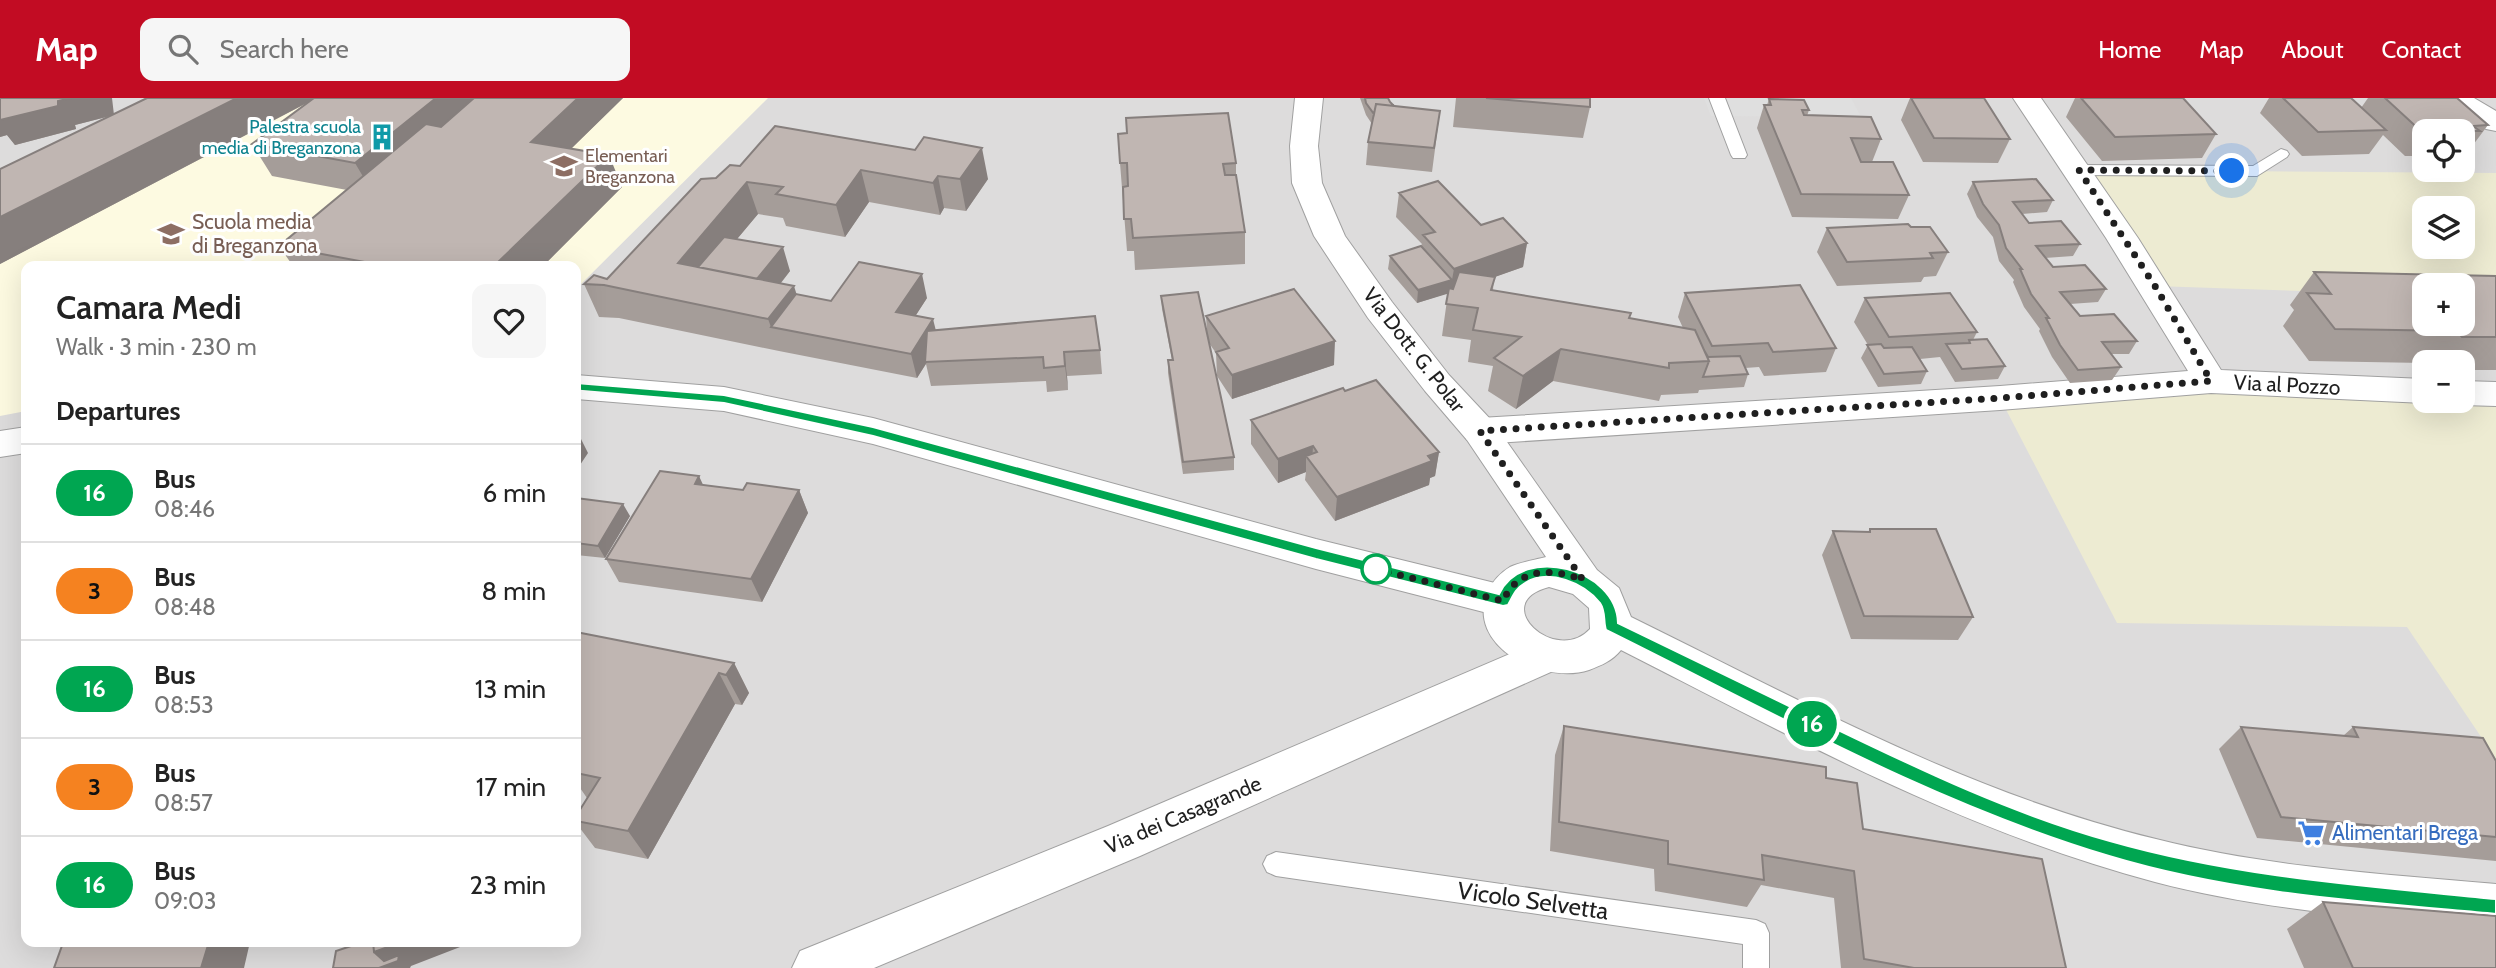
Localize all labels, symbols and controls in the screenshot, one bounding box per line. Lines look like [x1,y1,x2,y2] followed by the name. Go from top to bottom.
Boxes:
[140,18,630,81] search box
[35,29,98,69] text: Map
[164,30,202,68] icon: search
[220,33,349,65] text: Search here
[2098,35,2161,64] text: Home
[2199,35,2244,64] text: Map
[2282,35,2344,64] text: About
[2382,35,2461,64] text: Contact
[202,116,361,159] place label: Palestra scuola media di Breganzona
[2412,119,2475,413] map controls
[2412,119,2475,182] button: locate
[367,122,397,152] building icon: Palestra scuola media di Breganzona
[585,145,675,188] place label: Elementari Breganzona
[549,151,579,181] school or university icon: Elementari Breganzona
[2214,153,2249,188] your location
[2412,196,2475,259] button: layers
[192,209,318,258] place label: Scuola media di Breganzona
[156,219,186,249] school or university icon: Scuola media di Breganzona
[2412,273,2475,336] button: +
[1358,283,1471,417] street label: Via Dott. G. Polar
[472,284,546,358] button: heart
[56,287,242,327] text: Camara Medi
[56,333,257,361] text: Walk · 3 min · 230 m
[2412,350,2475,413] button: −
[2233,369,2341,400] street label: Via al Pozzo
[56,395,180,427] text: Departures
[154,463,195,495] text: Bus
[483,477,546,509] text: 6 min
[83,478,106,507] text: 16
[154,495,215,523] text: 08:46
[1361,554,1391,584] unlabelled marker
[154,561,195,593] text: Bus
[482,575,546,607] text: 8 min
[88,576,101,605] text: 3
[154,593,216,621] text: 08:48
[154,659,195,691] text: Bus
[475,673,546,705] text: 13 min
[83,674,106,703] text: 16
[154,691,214,719] text: 08:53
[1780,701,1843,747] line badge: 16
[1801,709,1823,738] text: 16
[154,757,195,789] text: Bus
[1101,770,1265,859] street label: Via dei Casagrande
[476,771,546,803] text: 17 min
[88,772,101,801] text: 3
[154,789,213,817] text: 08:57
[2296,818,2326,848] supermarket icon: Alimentari Brega
[2332,820,2478,845] place label: Alimentari Brega
[154,855,195,887] text: Bus
[470,869,546,901] text: 23 min
[83,870,106,899] text: 16
[1456,876,1611,926] street label: Vicolo Selvetta
[154,887,216,915] text: 09:03

